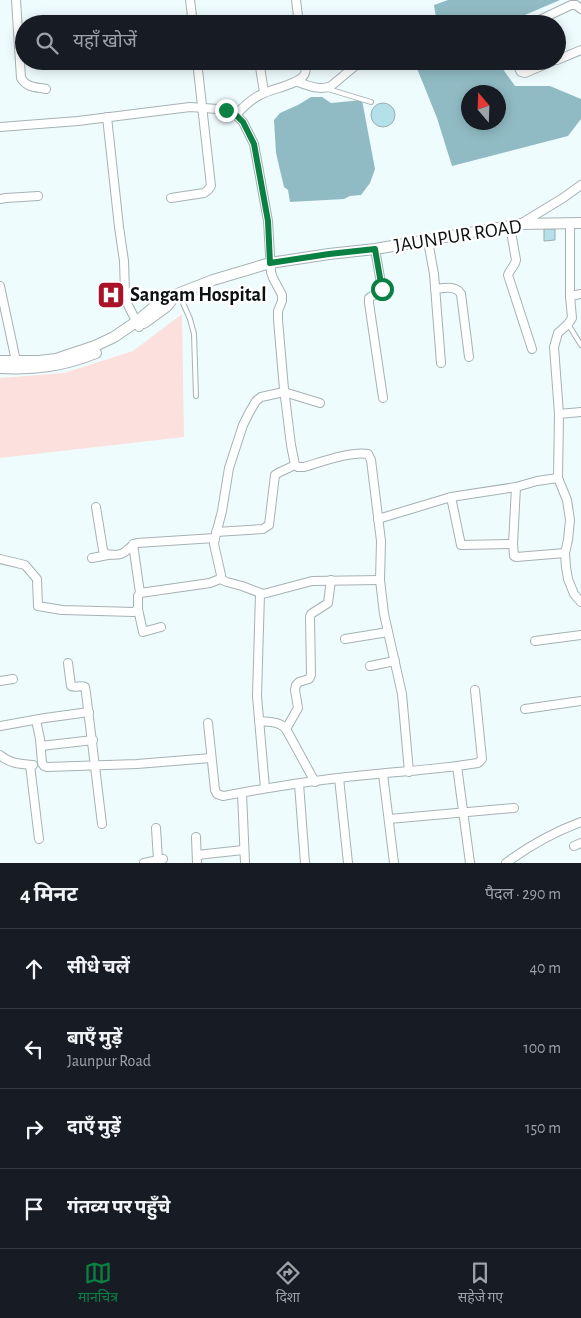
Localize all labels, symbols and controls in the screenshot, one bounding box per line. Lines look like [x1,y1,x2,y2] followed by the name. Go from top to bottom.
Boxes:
[15,15,566,70] search box
[33,29,61,57] icon: search
[73,32,137,51] text: यहाँ खोजें
[461,85,506,130] north arrow
[215,99,238,122] route end
[393,216,523,256] street label: JAUNPUR ROAD
[371,278,394,301] route start
[96,280,126,310] hospital icon: Sangam Hospital
[130,285,266,305] place label: Sangam Hospital
[20,884,78,905] text: 4 मिनट
[485,886,561,902] text: पैदल · 290 m
[20,955,48,983] icon: ahead
[67,958,130,977] text: सीधे चलें
[529,960,561,976] text: 40 m
[67,1029,122,1048] text: बाएँ मुड़ें
[20,1035,48,1063] icon: left
[523,1040,561,1056] text: 100 m
[67,1053,151,1069] text: Jaunpur Road
[20,1115,48,1143] icon: right
[67,1118,121,1137] text: दाएँ मुड़ें
[525,1120,561,1136] text: 150 m
[20,1195,48,1223] icon: arrive
[67,1198,170,1217] text: गंतव्य पर पहुँचे
[78,1259,118,1308] tab: मानचित्र
[274,1259,302,1308] tab: दिशा
[458,1259,503,1308] tab: सहेजे गए

